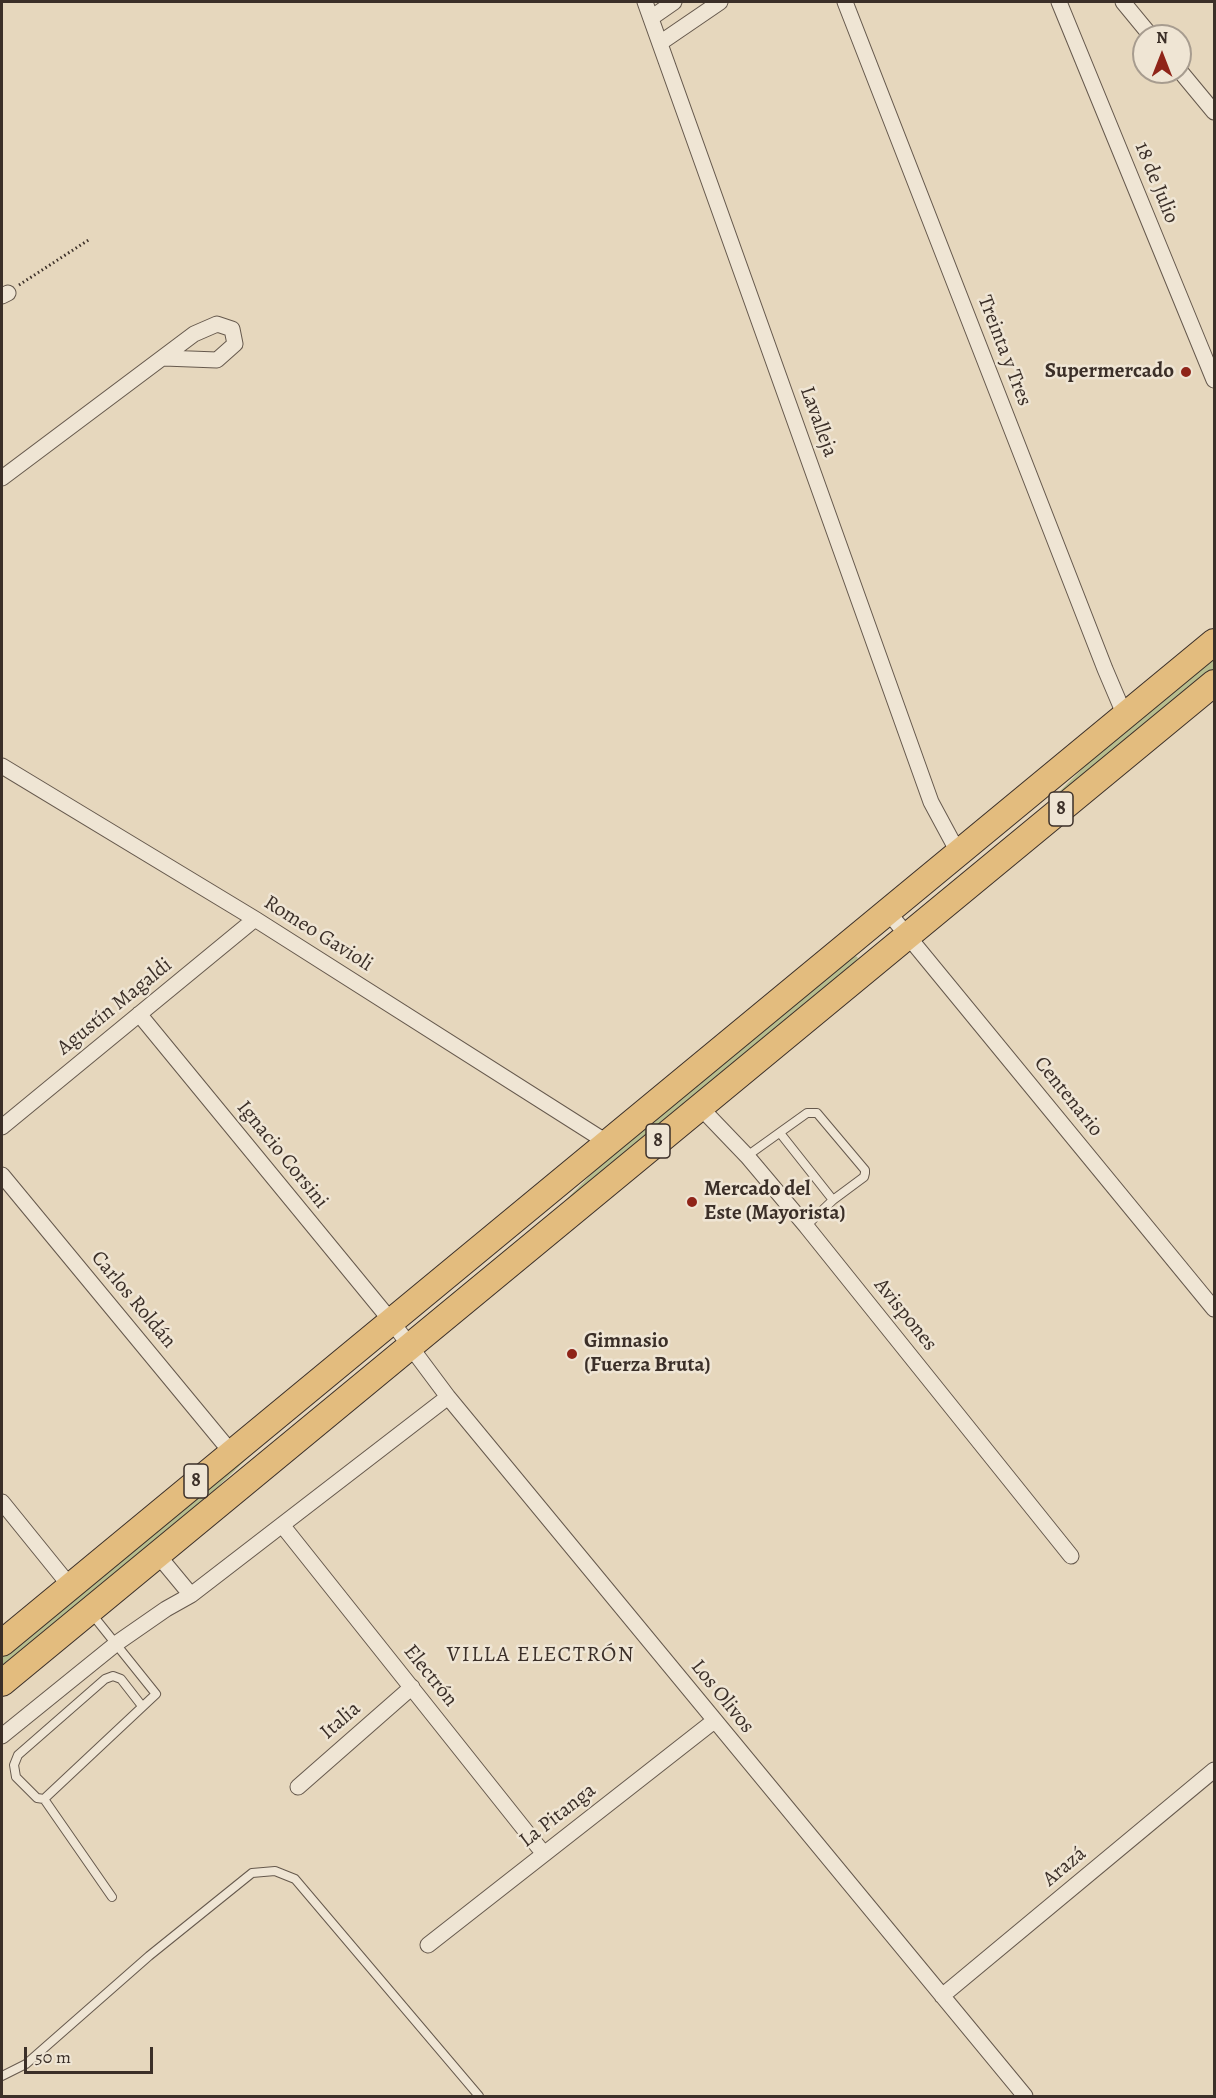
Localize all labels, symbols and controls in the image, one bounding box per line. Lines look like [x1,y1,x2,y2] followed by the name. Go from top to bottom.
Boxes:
[1132,24,1192,84] north arrow
[1156,27,1168,49] text: N
[1128,139,1184,227] street label: 18 de Julio
[971,292,1037,410] street label: Treinta y Tres
[1045,359,1174,385] place label: Supermercado
[1179,365,1193,379] marker: Supermercado
[794,383,842,461] street label: Lavalleja
[1049,792,1073,826] road number: 8
[259,890,377,978] street label: Romeo Gavioli
[52,953,178,1061] street label: Agustín Magaldi
[1028,1052,1108,1142] street label: Centenario
[231,1096,333,1214] street label: Ignacio Corsini
[646,1124,670,1158] road number: 8
[704,1177,846,1227] place label: Mercado del Este (Mayorista)
[685,1195,699,1209] marker: Mercado del Este (Mayorista)
[85,1246,181,1354] street label: Carlos Roldán
[868,1273,942,1357] street label: Avispones
[584,1329,711,1379] place label: Gimnasio (Fuerza Bruta)
[565,1347,579,1361] marker: Gimnasio (Fuerza Bruta)
[184,1464,208,1498] road number: 8
[397,1640,463,1712] street label: Electrón
[447,1643,635,1669] district label: VILLA ELECTRÓN
[685,1655,759,1739] street label: Los Olivos
[316,1697,366,1745] street label: Italia
[515,1778,601,1854] street label: La Pitanga
[1038,1842,1092,1892] street label: Arazá
[27,2035,156,2073] scale bar
[35,2045,71,2069] text: 50 m

